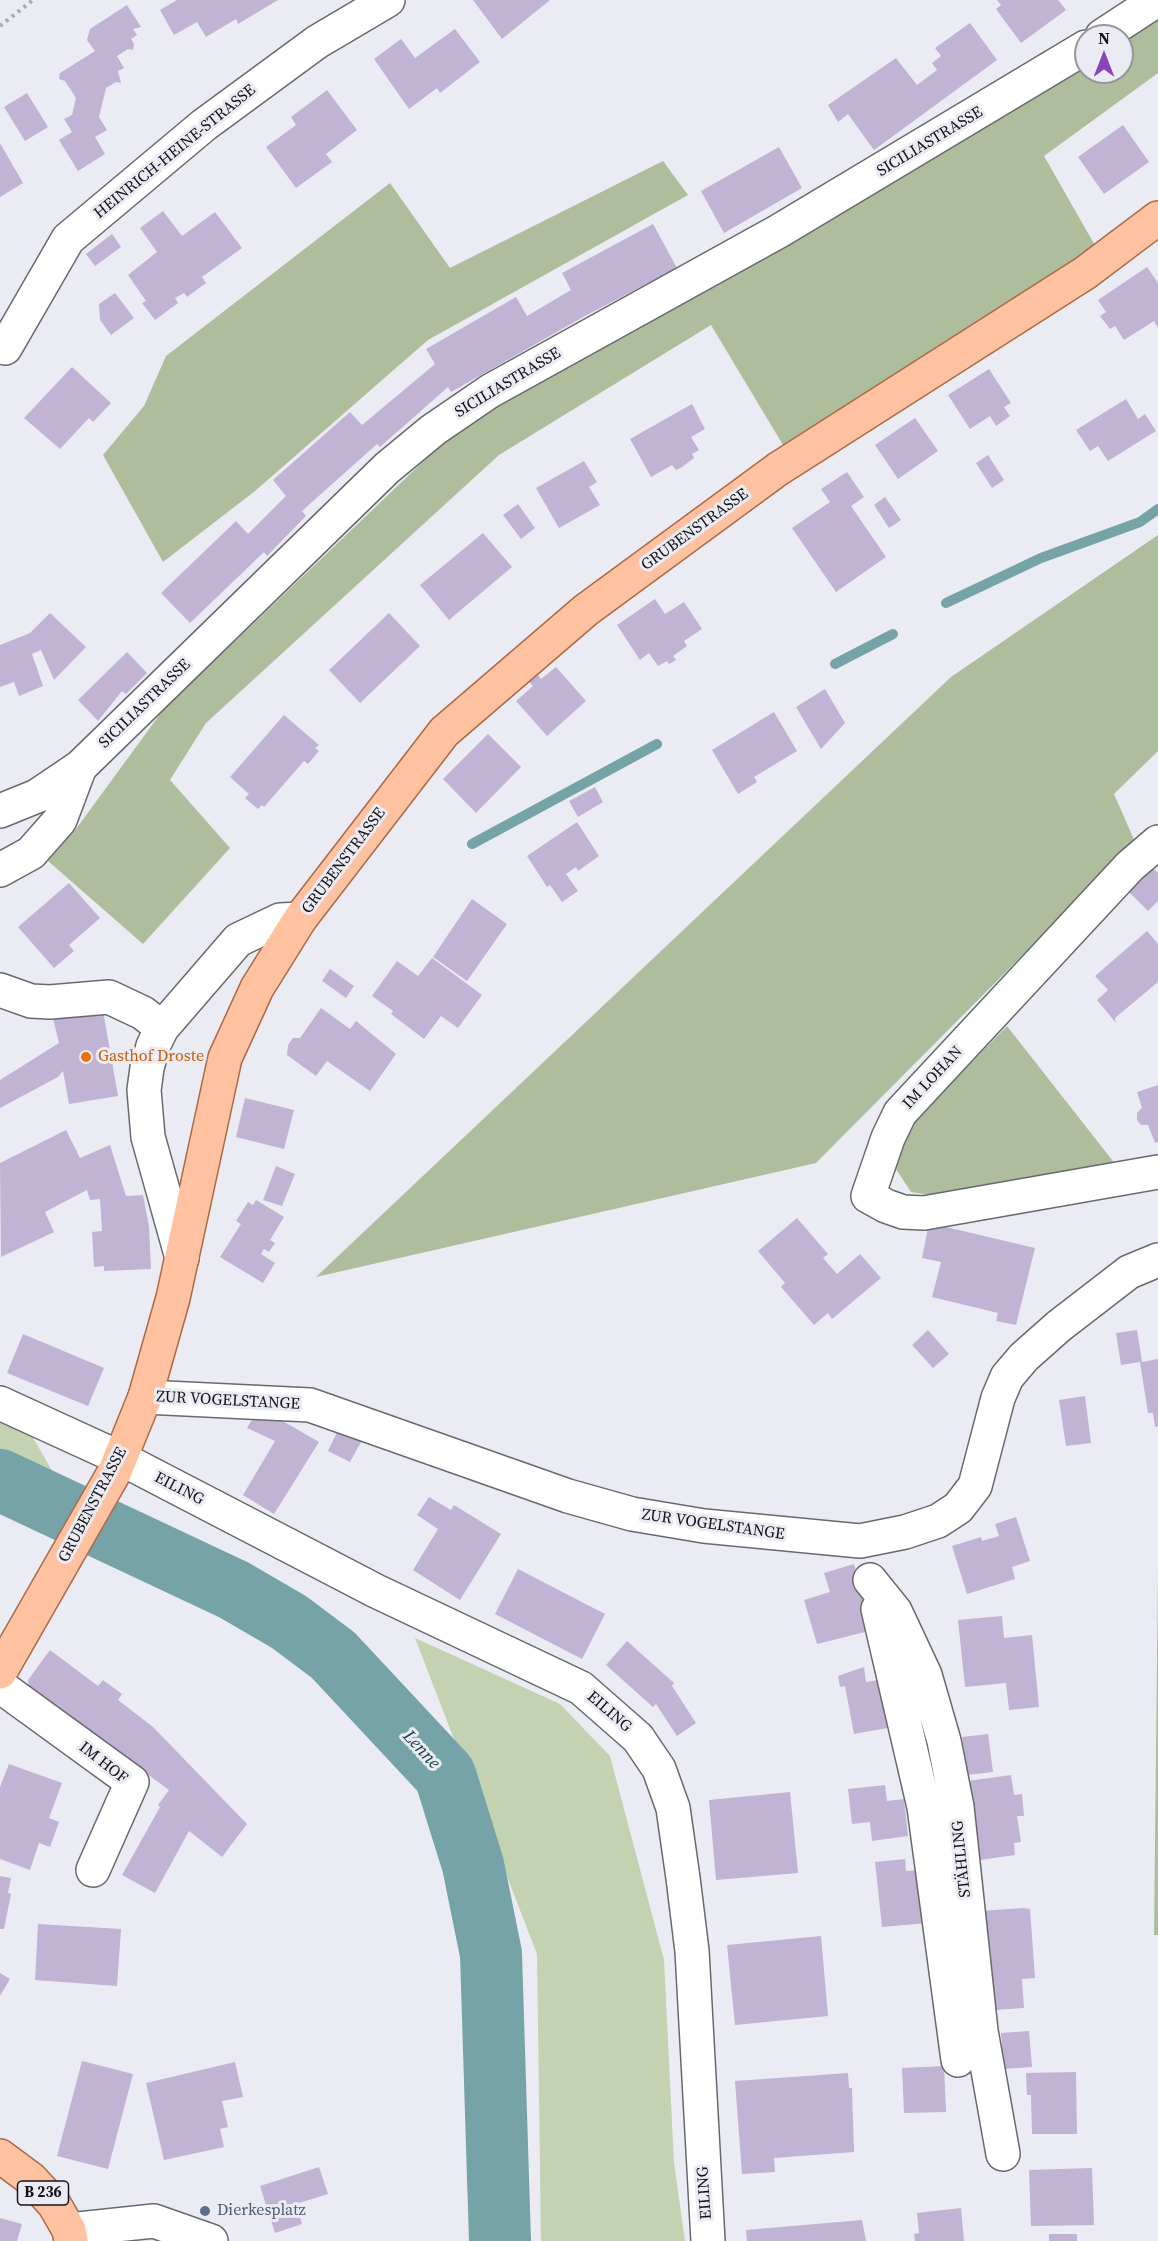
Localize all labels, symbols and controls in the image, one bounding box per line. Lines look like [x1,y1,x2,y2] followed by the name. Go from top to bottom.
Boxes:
[1074,24,1134,84] north arrow
[1098,27,1110,49] text: N
[90,81,260,223] street label: HEINRICH-HEINE-STRASSE
[874,103,986,181] street label: SICILIASTRASSE
[452,344,564,422] street label: SICILIASTRASSE
[638,485,752,575] street label: GRUBENSTRASSE
[95,655,195,753] street label: SICILIASTRASSE
[298,804,390,918] street label: GRUBENSTRASSE
[899,1043,967,1113] street label: IM LOHAN
[98,1047,204,1067] place label: Gasthof Droste
[79,1050,93,1064] marker: Gasthof Droste
[156,1388,300,1414] street label: ZUR VOGELSTANGE
[55,1444,131,1566] street label: GRUBENSTRASSE
[151,1468,207,1510] street label: EILING
[640,1505,786,1545] street label: ZUR VOGELSTANGE
[583,1687,635,1737] street label: EILING
[398,1726,444,1774] water label: Lenne
[75,1738,131,1788] street label: IM HOF
[948,1820,976,1898] street label: STÄHLING
[694,2166,716,2220] street label: EILING
[18,2181,68,2205] road number: B 236
[217,2201,306,2221] place label: Dierkesplatz
[198,2204,212,2218] marker: Dierkesplatz

